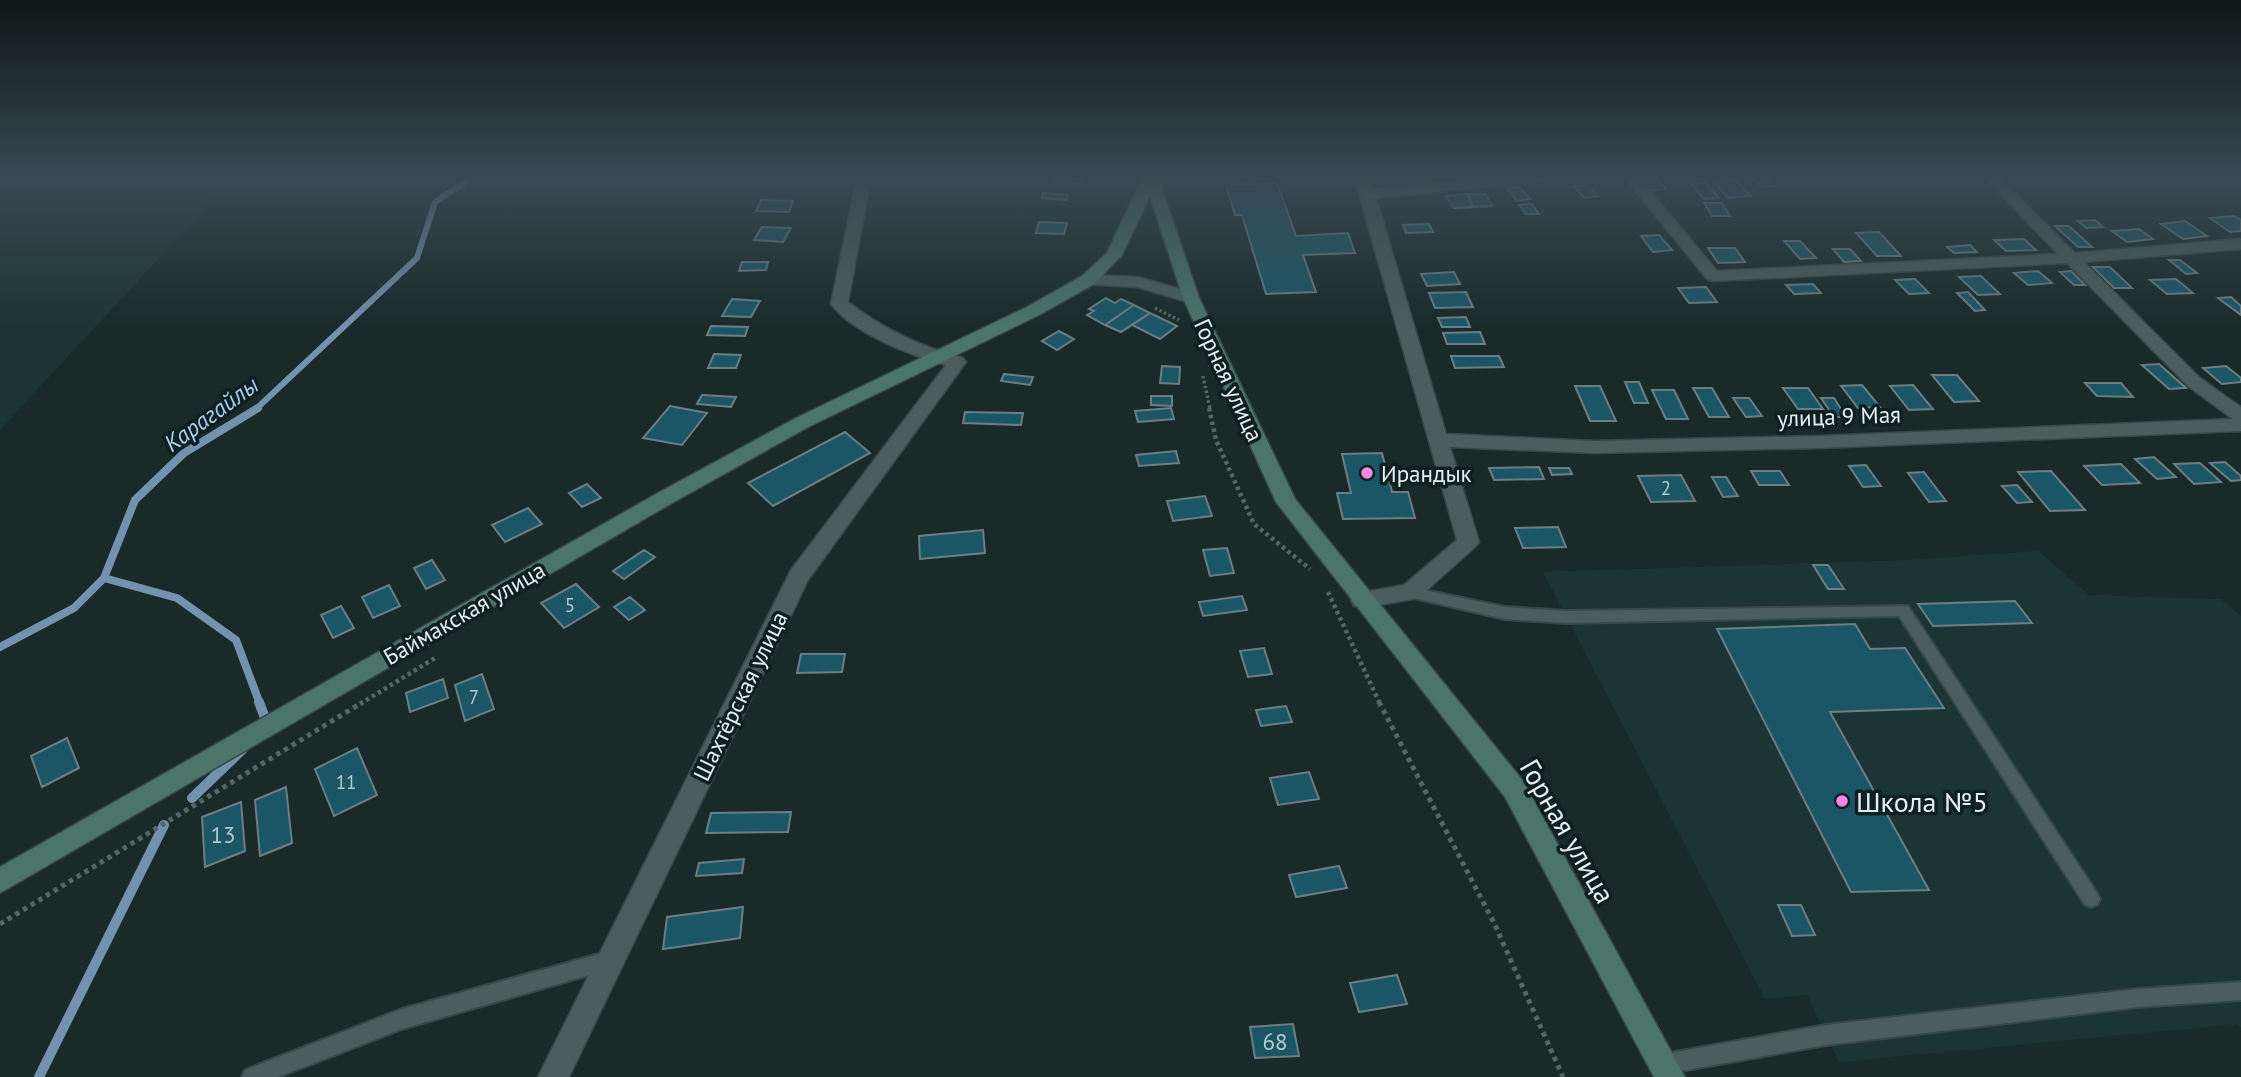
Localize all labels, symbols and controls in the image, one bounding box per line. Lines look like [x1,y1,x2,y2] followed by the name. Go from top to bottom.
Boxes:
[1188,314,1270,446] street label: Горная улица
[158,369,264,459] water label: Карагайлы
[1777,399,1901,433] street label: улица 9 Мая
[1381,459,1472,488] place label: Ирандык
[1359,465,1375,481] marker: Ирандык
[1661,476,1671,500] house number: 2
[378,555,550,671] street label: Баймакская улица
[565,593,575,617] house number: 5
[686,607,794,785] street label: Шахтёрская улица
[469,685,479,709] house number: 7
[1512,752,1624,910] street label: Горная улица
[336,770,356,794] house number: 11
[1856,783,1988,820] place label: Школа №5
[1834,793,1850,809] marker: Школа №5
[210,820,236,849] house number: 13
[1262,1027,1288,1056] house number: 68

